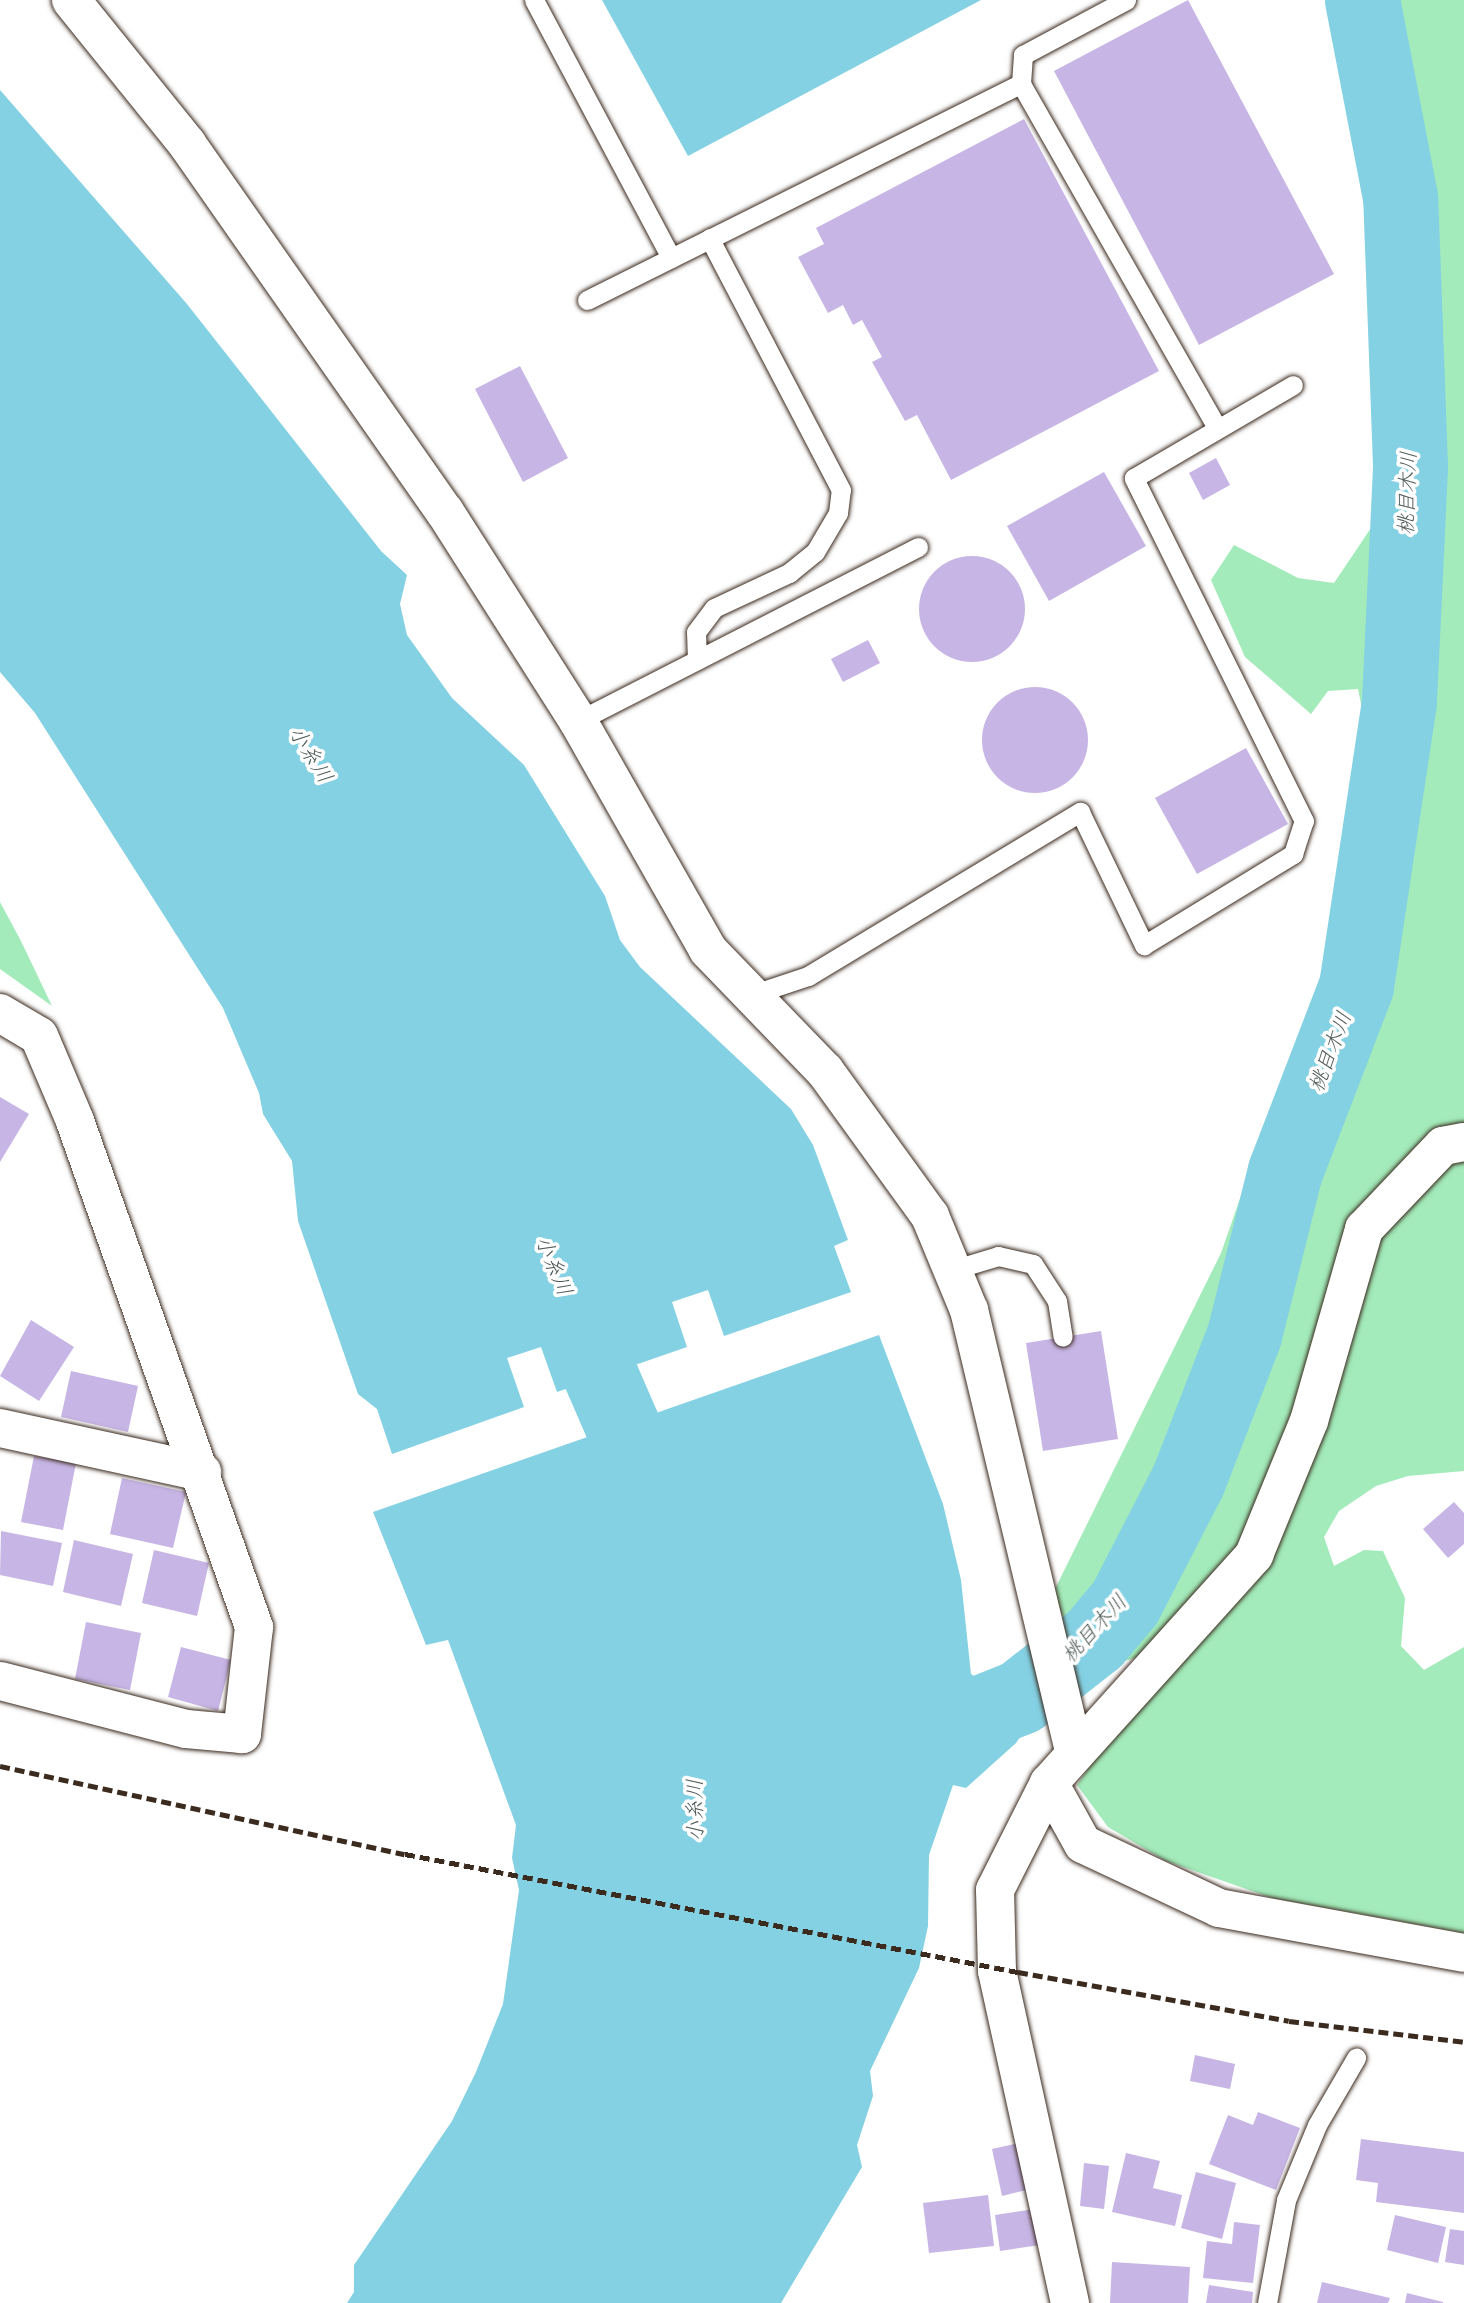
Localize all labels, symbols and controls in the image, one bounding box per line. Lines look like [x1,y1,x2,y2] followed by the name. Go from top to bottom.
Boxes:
[1394,451,1422,535] water label: 桃目木川
[283,722,337,788] water label: 小糸川
[1304,1008,1358,1096] water label: 桃目木川
[529,1232,577,1300] water label: 小糸川
[1057,1590,1133,1668] water label: 桃目木川
[683,1778,709,1842] water label: 小糸川

